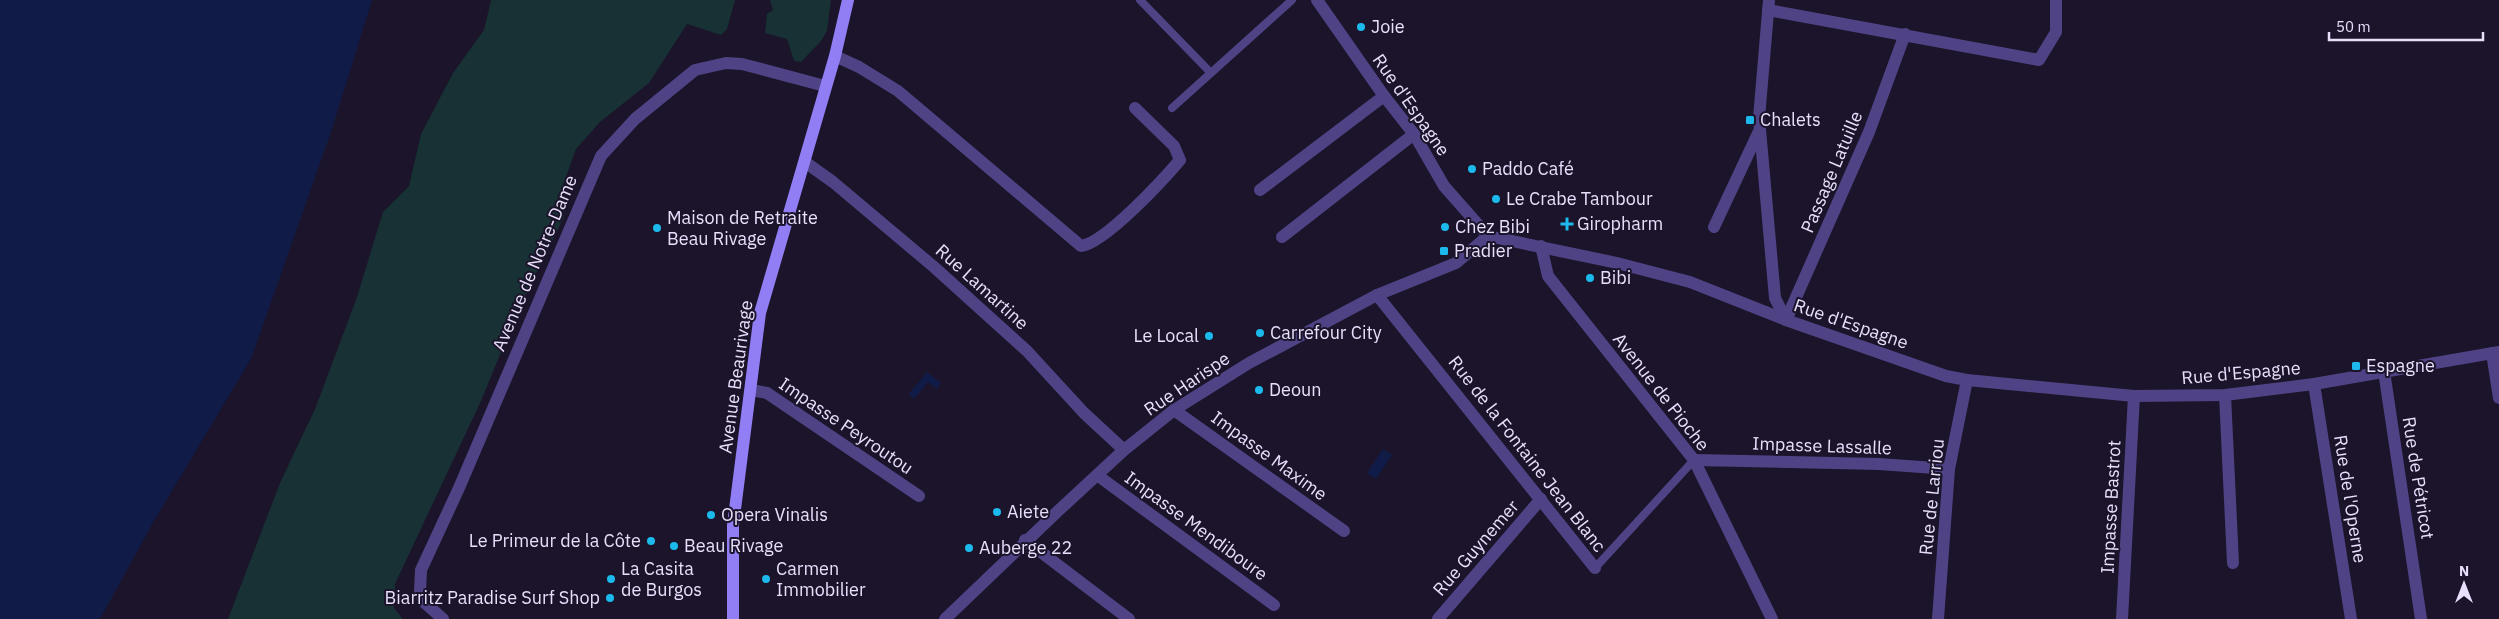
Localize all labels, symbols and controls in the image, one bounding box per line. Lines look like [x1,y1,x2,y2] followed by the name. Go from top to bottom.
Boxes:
[2329,10,2483,42] scale bar
[1371,15,1405,38] place label: Joie
[2336,17,2371,36] text: 50 m
[1355,21,1367,33] marker: Joie
[1368,49,1455,160] street label: Rue d'Espagne
[1796,107,1868,236] street label: Passage Latuille
[1760,108,1821,131] place label: Chalets
[1744,114,1756,126] marker: Chalets
[1482,157,1574,180] place label: Paddo Café
[1466,163,1478,175] marker: Paddo Café
[487,171,582,354] street label: Avenue de Notre-Dame
[1506,187,1653,210] place label: Le Crabe Tambour
[1490,193,1502,205] marker: Le Crabe Tambour
[667,206,818,250] place label: Maison de Retraite Beau Rivage
[1577,212,1663,235] place label: Giropharm
[1455,215,1530,238] place label: Chez Bibi
[1561,218,1573,230] marker: Giropharm
[1439,221,1451,233] marker: Chez Bibi
[651,222,663,234] marker: Maison de Retraite Beau Rivage
[931,239,1034,335] street label: Rue Lamartine
[1454,239,1513,262] place label: Pradier
[1438,245,1450,257] marker: Pradier
[1600,266,1631,289] place label: Bibi
[1584,272,1596,284] marker: Bibi
[1791,293,1912,354] street label: Rue d'Espagne
[713,299,758,455] street label: Avenue Beaurivage
[1270,321,1382,344] place label: Carrefour City
[1134,324,1199,347] place label: Le Local
[1254,327,1266,339] marker: Carrefour City
[1608,328,1715,455] street label: Avenue de Pioche
[1203,330,1215,342] marker: Le Local
[1139,346,1234,421] street label: Rue Harispe
[1444,351,1611,556] street label: Rue de la Fontaine Jean Blanc
[2366,354,2435,377] place label: Espagne
[2180,356,2302,389] street label: Rue d'Espagne
[2350,360,2362,372] marker: Espagne
[775,372,918,479] street label: Impasse Peyroutou
[1269,378,1322,401] place label: Deoun
[1253,384,1265,396] marker: Deoun
[1207,406,1332,506] street label: Impasse Maxime
[2397,415,2440,541] street label: Rue de Pétricot
[1752,432,1892,459] street label: Impasse Lassalle
[2329,433,2372,565] street label: Rue de l'Operne
[1914,438,1949,556] street label: Rue de Larriou
[2096,440,2125,574] street label: Impasse Bastrot
[1120,466,1272,585] street label: Impasse Mendiboure
[1428,495,1524,600] street label: Rue Guynemer
[1007,500,1049,523] place label: Aiete
[721,503,828,526] place label: Opera Vinalis
[991,506,1003,518] marker: Aiete
[705,509,717,521] marker: Opera Vinalis
[469,529,641,552] place label: Le Primeur de la Côte
[684,534,783,557] place label: Beau Rivage
[645,535,657,547] marker: Le Primeur de la Côte
[979,536,1072,559] place label: Auberge 22
[668,540,680,552] marker: Beau Rivage
[963,542,975,554] marker: Auberge 22
[621,557,702,601] place label: La Casita de Burgos
[776,557,866,601] place label: Carmen Immobilier
[2439,559,2489,609] north arrow
[2459,562,2469,580] text: N
[605,573,617,585] marker: La Casita de Burgos
[760,573,772,585] marker: Carmen Immobilier
[385,586,600,609] place label: Biarritz Paradise Surf Shop
[604,592,616,604] marker: Biarritz Paradise Surf Shop

